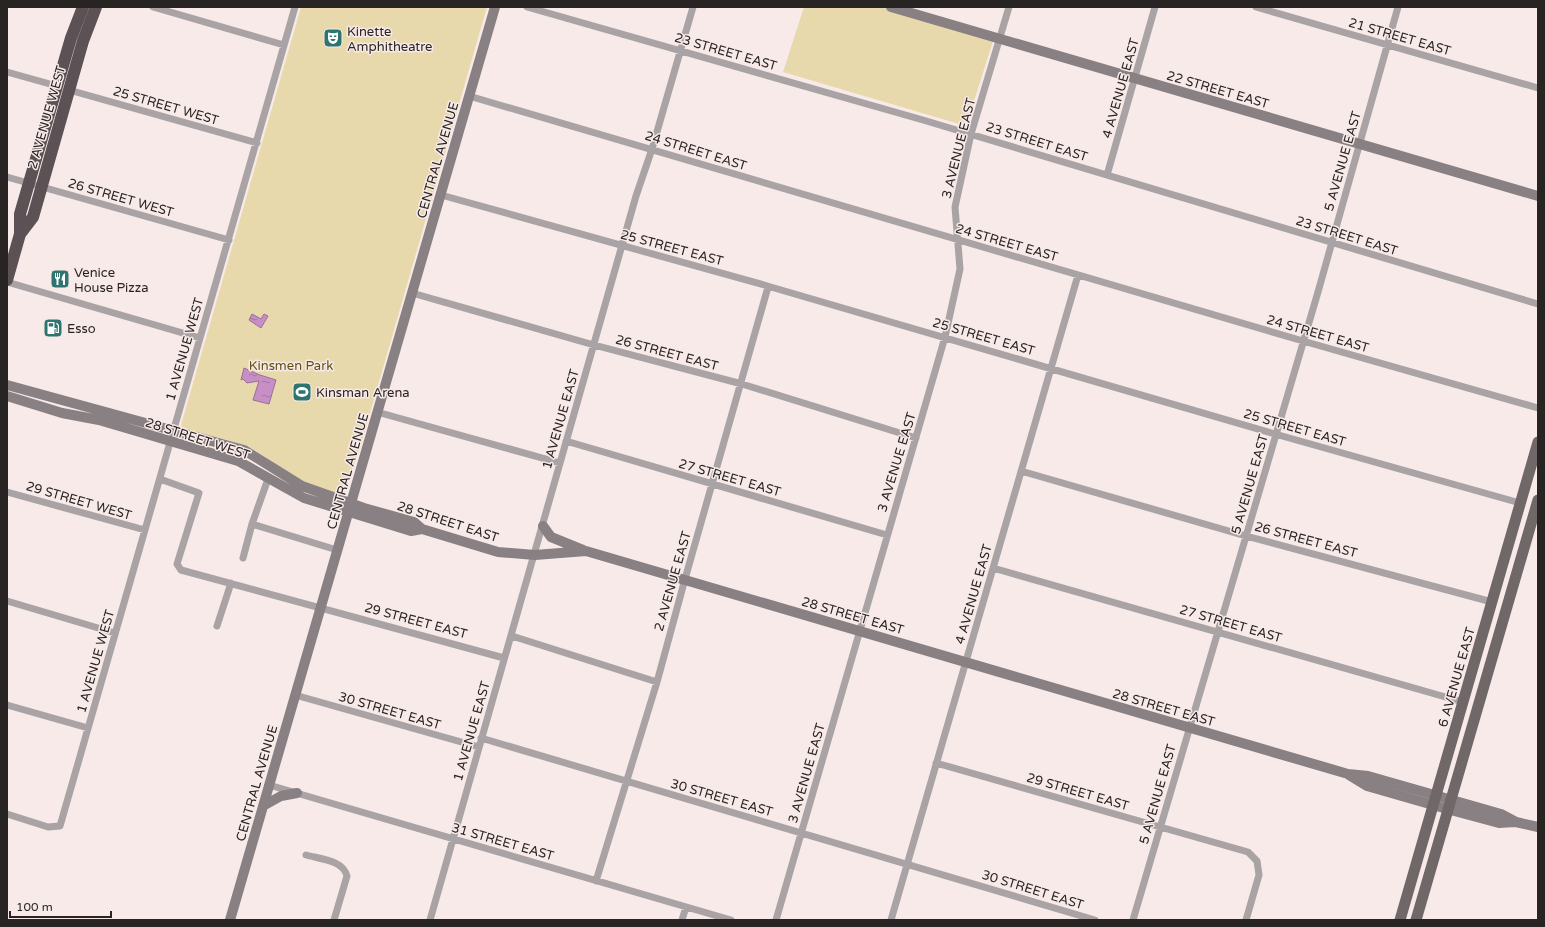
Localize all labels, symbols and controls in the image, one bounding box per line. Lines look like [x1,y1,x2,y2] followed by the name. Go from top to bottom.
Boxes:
[1347,15,1453,59] street label: 21 STREET EAST
[347,24,432,55] place label: Kinette Amphitheatre
[322,27,344,49] theatre icon: Kinette Amphitheatre
[673,30,779,74] street label: 23 STREET EAST
[1099,36,1143,140] street label: 4 AVENUE EAST
[25,64,69,171] street label: 2 AVENUE WEST
[1165,68,1271,112] street label: 22 STREET EAST
[111,83,220,129] street label: 25 STREET WEST
[939,96,979,200] street label: 3 AVENUE EAST
[414,100,462,220] street label: CENTRAL AVENUE
[1321,109,1365,213] street label: 5 AVENUE EAST
[984,119,1090,165] street label: 23 STREET EAST
[643,128,749,174] street label: 24 STREET EAST
[66,175,175,221] street label: 26 STREET WEST
[1294,213,1400,259] street label: 23 STREET EAST
[954,221,1060,265] street label: 24 STREET EAST
[619,227,725,269] street label: 25 STREET EAST
[74,265,149,296] place label: Venice House Pizza
[49,268,71,290] restaurant icon: Venice House Pizza
[163,296,207,403] street label: 1 AVENUE WEST
[1265,312,1371,356] street label: 24 STREET EAST
[931,315,1037,359] street label: 25 STREET EAST
[42,317,64,339] fuel station icon: Esso
[67,321,96,337] place label: Esso
[614,332,720,374] street label: 26 STREET EAST
[249,358,333,374] park label: Kinsmen Park
[539,367,583,471] street label: 1 AVENUE EAST
[291,381,313,403] sports icon: Kinsman Arena
[316,385,410,401] place label: Kinsman Arena
[1242,406,1348,450] street label: 25 STREET EAST
[874,410,920,514] street label: 3 AVENUE EAST
[324,411,372,531] street label: CENTRAL AVENUE
[143,414,252,463] street label: 28 STREET WEST
[1228,432,1272,536] street label: 5 AVENUE EAST
[677,456,783,500] street label: 27 STREET EAST
[24,478,133,524] street label: 29 STREET WEST
[395,498,501,546] street label: 28 STREET EAST
[1253,519,1359,561] street label: 26 STREET EAST
[651,529,695,633] street label: 2 AVENUE EAST
[952,542,996,646] street label: 4 AVENUE EAST
[800,594,906,638] street label: 28 STREET EAST
[363,600,469,642] street label: 29 STREET EAST
[1178,602,1284,646] street label: 27 STREET EAST
[74,608,118,715] street label: 1 AVENUE WEST
[1435,625,1479,729] street label: 6 AVENUE EAST
[450,679,494,783] street label: 1 AVENUE EAST
[1111,686,1217,730] street label: 28 STREET EAST
[337,689,443,733] street label: 30 STREET EAST
[785,721,829,825] street label: 3 AVENUE EAST
[233,723,281,843] street label: CENTRAL AVENUE
[1136,742,1180,846] street label: 5 AVENUE EAST
[1025,770,1131,814] street label: 29 STREET EAST
[669,776,775,820] street label: 30 STREET EAST
[450,820,556,864] street label: 31 STREET EAST
[980,867,1086,913] street label: 30 STREET EAST
[10,893,111,919] scale bar
[16,900,53,914] text: 100 m

